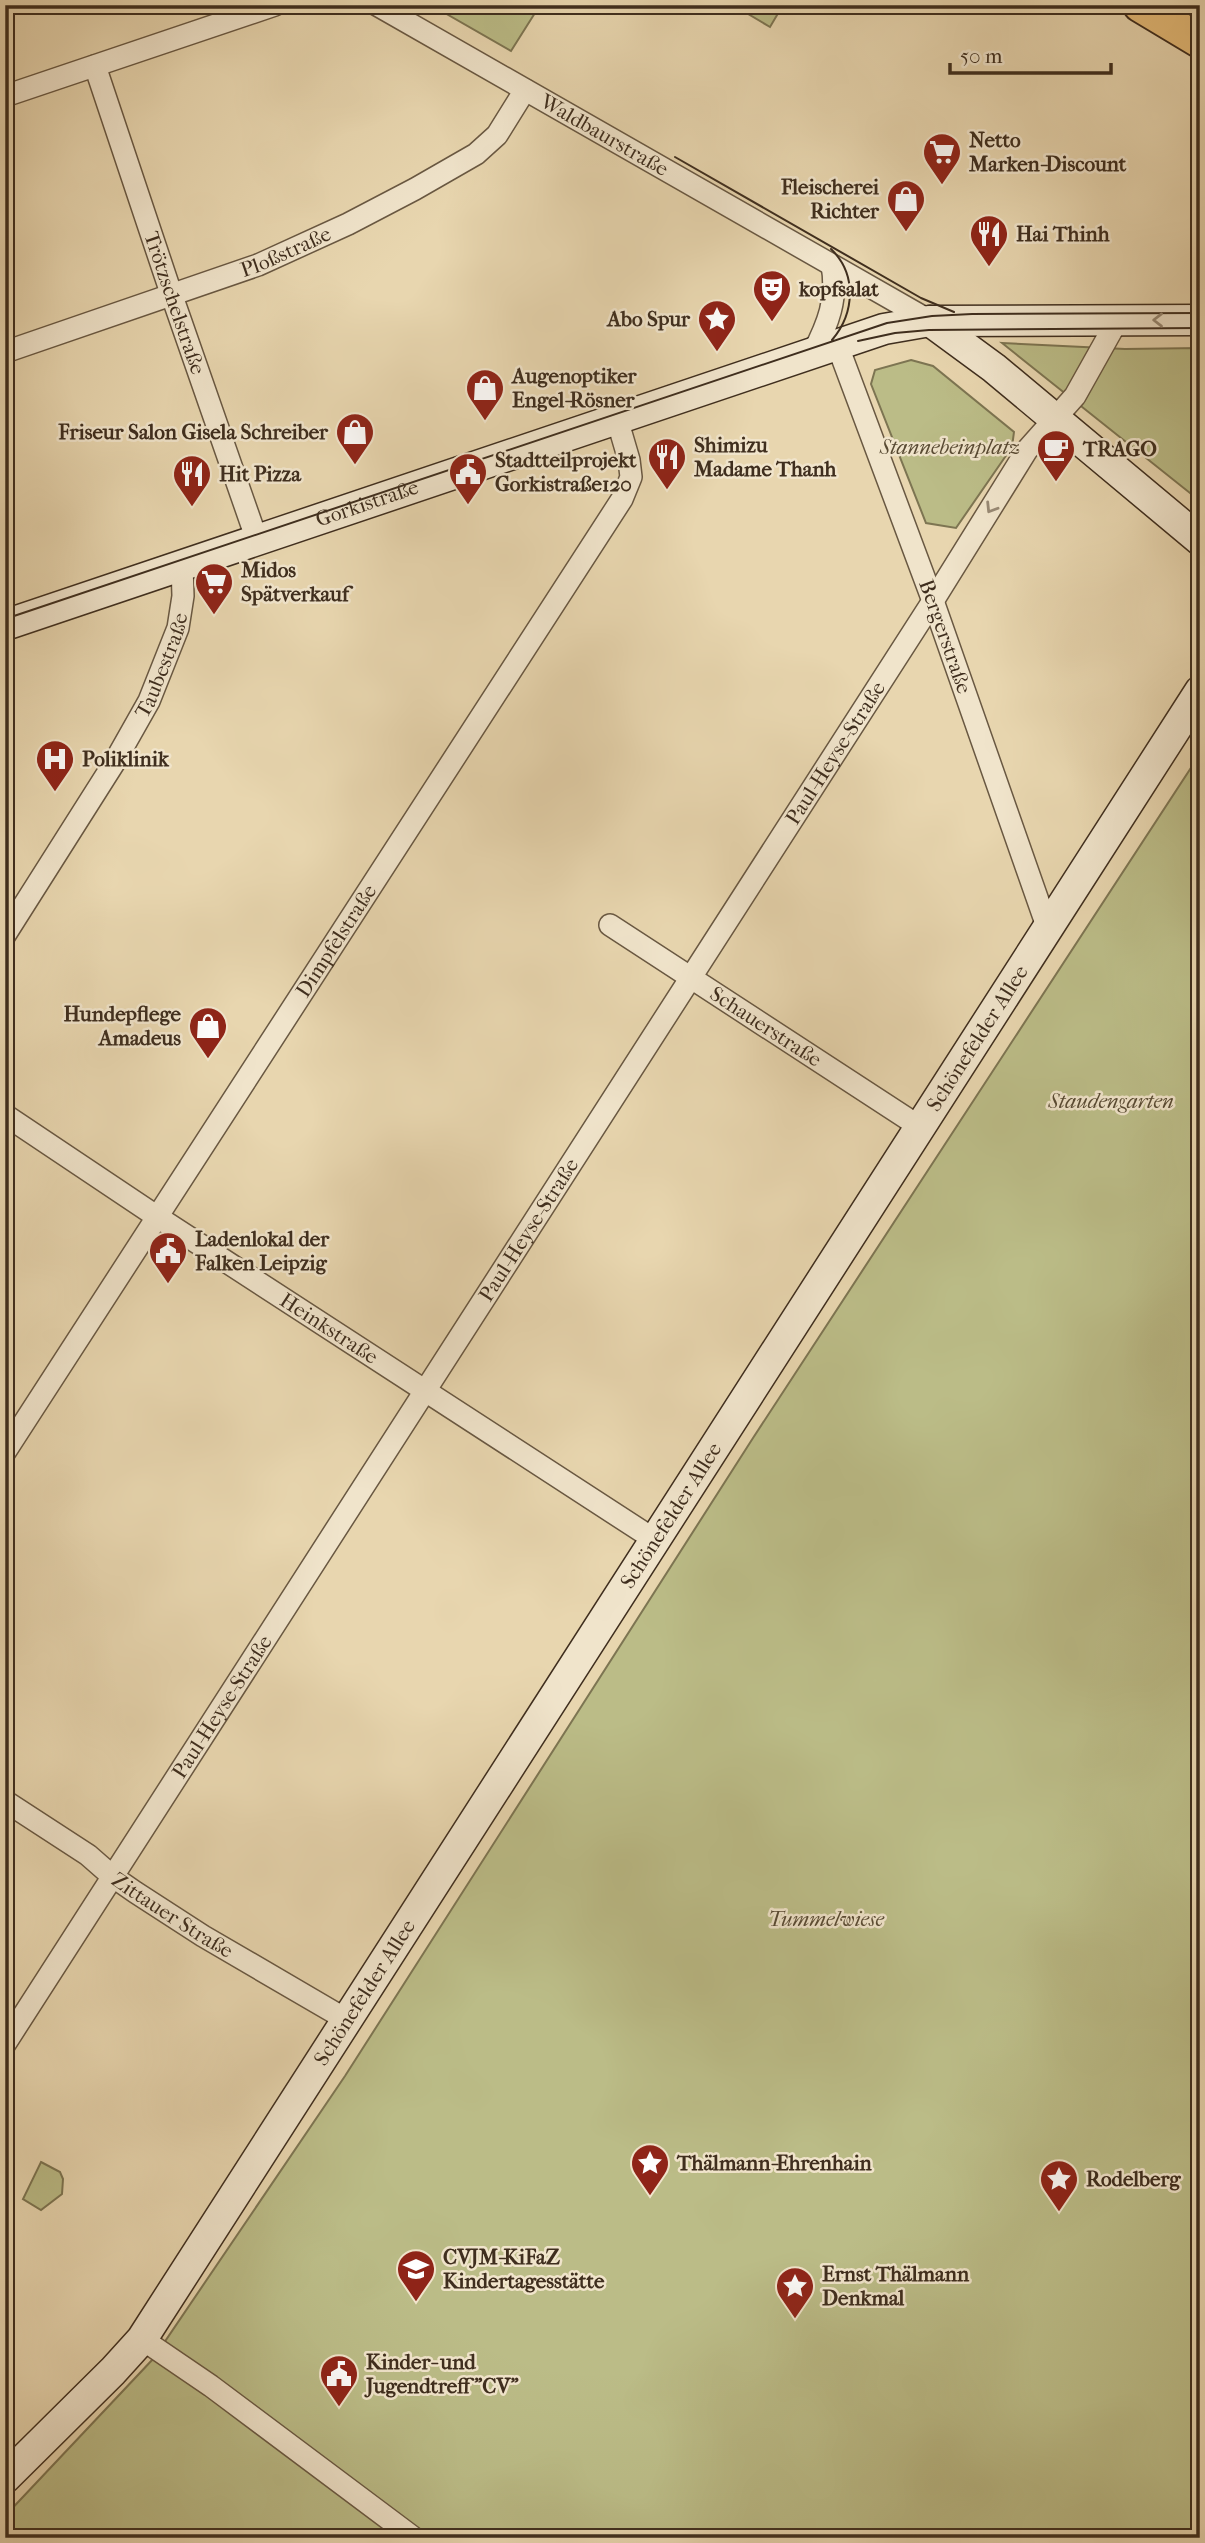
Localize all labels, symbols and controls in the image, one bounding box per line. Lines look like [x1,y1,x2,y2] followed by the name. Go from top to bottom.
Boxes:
[950,32,1110,76] scale bar
[960,44,1003,68] text: 50 m
[535,89,673,181] street label: Waldbaurstraße
[968,128,1127,176] place label: Netto Marken-Discount
[921,131,963,186] supermarket icon: Netto Marken-Discount
[780,175,880,223] place label: Fleischerei Richter
[885,178,927,233] shop icon: Fleischerei Richter
[968,213,1010,268] restaurant icon: Hai Thinh
[237,222,334,282] street label: Ploßstraße
[1016,222,1110,246] place label: Hai Thinh
[139,228,210,378] street label: Trötzschelstraße
[751,268,793,323] theatre icon: kopfsalat
[798,277,879,301] place label: kopfsalat
[696,298,738,353] place icon: Abo Spur
[605,307,691,331] place label: Abo Spur
[1153,313,1164,328] one-way arrow
[510,364,638,412] place label: Augenoptiker Engel-Rösner
[464,367,506,422] shop icon: Augenoptiker Engel-Rösner
[334,411,376,466] shop icon: Friseur Salon Gisela Schreiber
[57,420,329,444] place label: Friseur Salon Gisela Schreiber
[1035,428,1077,483] cafe icon: TRAGO
[693,433,837,481] place label: Shimizu Madame Thanh
[879,435,1020,459] park label: Stannebeinplatz
[646,436,688,491] restaurant icon: Shimizu Madame Thanh
[1082,437,1157,461] place label: TRAGO
[495,448,637,496] place label: Stadtteilprojekt Gorkistraße120
[447,451,489,506] public building icon: Stadtteilprojekt Gorkistraße120
[171,453,213,508] restaurant icon: Hit Pizza
[219,462,302,486] place label: Hit Pizza
[312,475,422,532] street label: Gorkistraße
[987,500,1000,513] one-way arrow
[240,558,354,606] place label: Midos Spätverkauf
[193,561,235,616] supermarket icon: Midos Spätverkauf
[914,576,977,697] street label: Bergerstraße
[130,611,192,722] street label: Taubestraße
[780,677,890,829] street label: Paul-Heyse-Straße
[34,738,76,793] hospital icon: Poliklinik
[82,747,170,771] place label: Poliklinik
[291,880,381,1002] street label: Dimpfelstraße
[921,961,1033,1116] street label: Schönefelder Allee
[705,981,826,1072] street label: Schauerstraße
[63,1002,182,1050] place label: Hundepflege Amadeus
[187,1005,229,1060] shop icon: Hundepflege Amadeus
[1047,1089,1174,1113] park label: Staudengarten
[474,1154,583,1306] street label: Paul-Heyse-Straße
[194,1227,330,1275] place label: Ladenlokal der Falken Leipzig
[147,1230,189,1285] public building icon: Ladenlokal der Falken Leipzig
[276,1288,382,1369] street label: Heinkstraße
[615,1438,726,1593] street label: Schönefelder Allee
[167,1631,277,1783] street label: Paul-Heyse-Straße
[107,1867,237,1963] street label: Zittauer Straße
[768,1907,885,1931] park label: Tummelwiese
[309,1915,420,2070] street label: Schönefelder Allee
[629,2142,671,2197] place icon: Thälmann-Ehrenhain
[676,2151,873,2175] place label: Thälmann-Ehrenhain
[1038,2158,1080,2213] place icon: Rodelberg
[1086,2167,1181,2191] place label: Rodelberg
[443,2245,605,2293] place label: CVJM-KiFaZ Kindertagesstätte
[395,2248,437,2303] school or university icon: CVJM-KiFaZ Kindertagesstätte
[822,2262,970,2310] place label: Ernst Thälmann Denkmal
[774,2265,816,2320] place icon: Ernst Thälmann Denkmal
[364,2350,519,2398] place label: Kinder- und Jugendtreff "CV"
[318,2353,360,2408] public building icon: Kinder- und Jugendtreff "CV"

